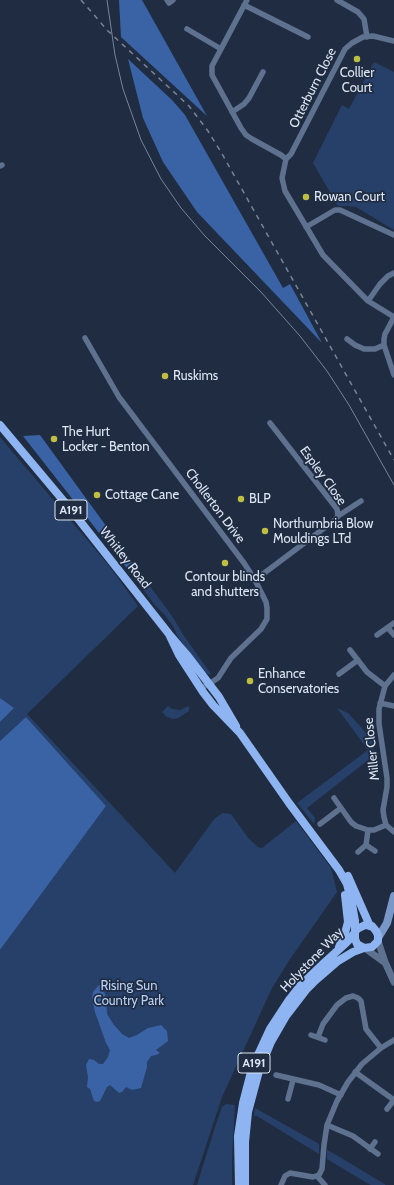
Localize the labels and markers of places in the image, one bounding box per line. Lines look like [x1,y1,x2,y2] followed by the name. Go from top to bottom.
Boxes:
[352,54,362,64] marker: Collier Court
[340,65,374,96] place label: Collier Court
[314,189,385,205] place label: Rowan Court
[301,192,311,202] marker: Rowan Court
[173,368,218,384] place label: Ruskims
[160,371,170,381] marker: Ruskims
[62,424,149,455] place label: The Hurt Locker - Benton
[49,434,59,444] marker: The Hurt Locker - Benton
[105,487,179,503] place label: Cottage Cane
[92,490,102,500] marker: Cottage Cane
[249,491,271,507] place label: BLP
[236,494,246,504] marker: BLP
[273,516,373,547] place label: Northumbria Blow Mouldings LTd
[260,526,270,536] marker: Northumbria Blow Mouldings LTd
[220,558,230,568] marker: Contour blinds and shutters
[185,569,265,600] place label: Contour blinds and shutters
[258,666,339,697] place label: Enhance Conservatories
[245,676,255,686] marker: Enhance Conservatories

